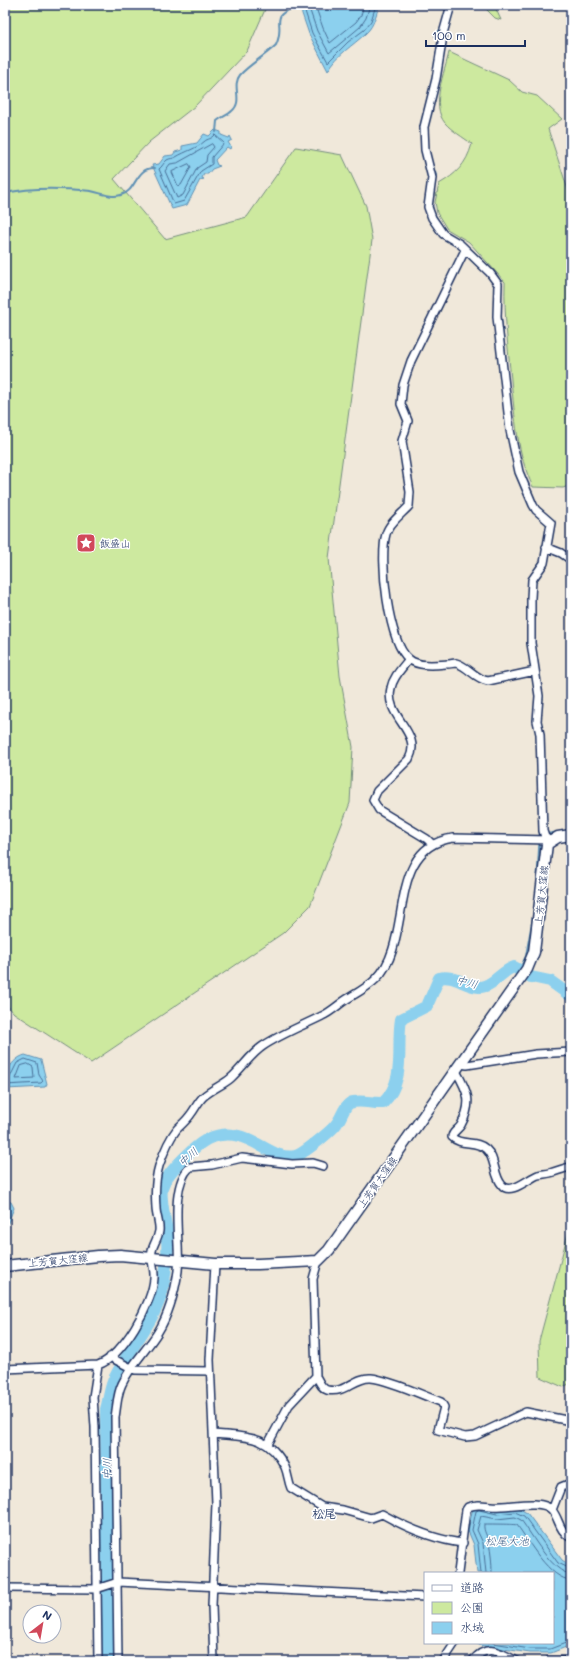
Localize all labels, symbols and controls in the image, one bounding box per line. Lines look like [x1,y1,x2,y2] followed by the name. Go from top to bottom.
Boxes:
[426,22,525,48] scale bar
[432,27,466,43] text: 100 m
[75,532,97,554] place icon: 飯盛山
[100,536,130,550] place label: 飯盛山
[531,864,551,926] street label: 上芳賀大窪線
[455,971,480,992] water label: 中川
[174,1144,201,1170] water label: 中川
[354,1153,400,1211] street label: 上芳賀大窪線
[27,1250,89,1270] street label: 上芳賀大窪線
[99,1458,114,1480] water label: 中川
[312,1505,336,1521] district label: 松尾
[485,1533,530,1548] water label: 松尾大池
[424,1572,554,1644] legend
[460,1579,484,1595] text: 道路
[460,1599,484,1615] text: 公園
[22,1604,62,1644] north arrow
[40,1606,55,1624] text: N
[460,1619,484,1635] text: 水域

